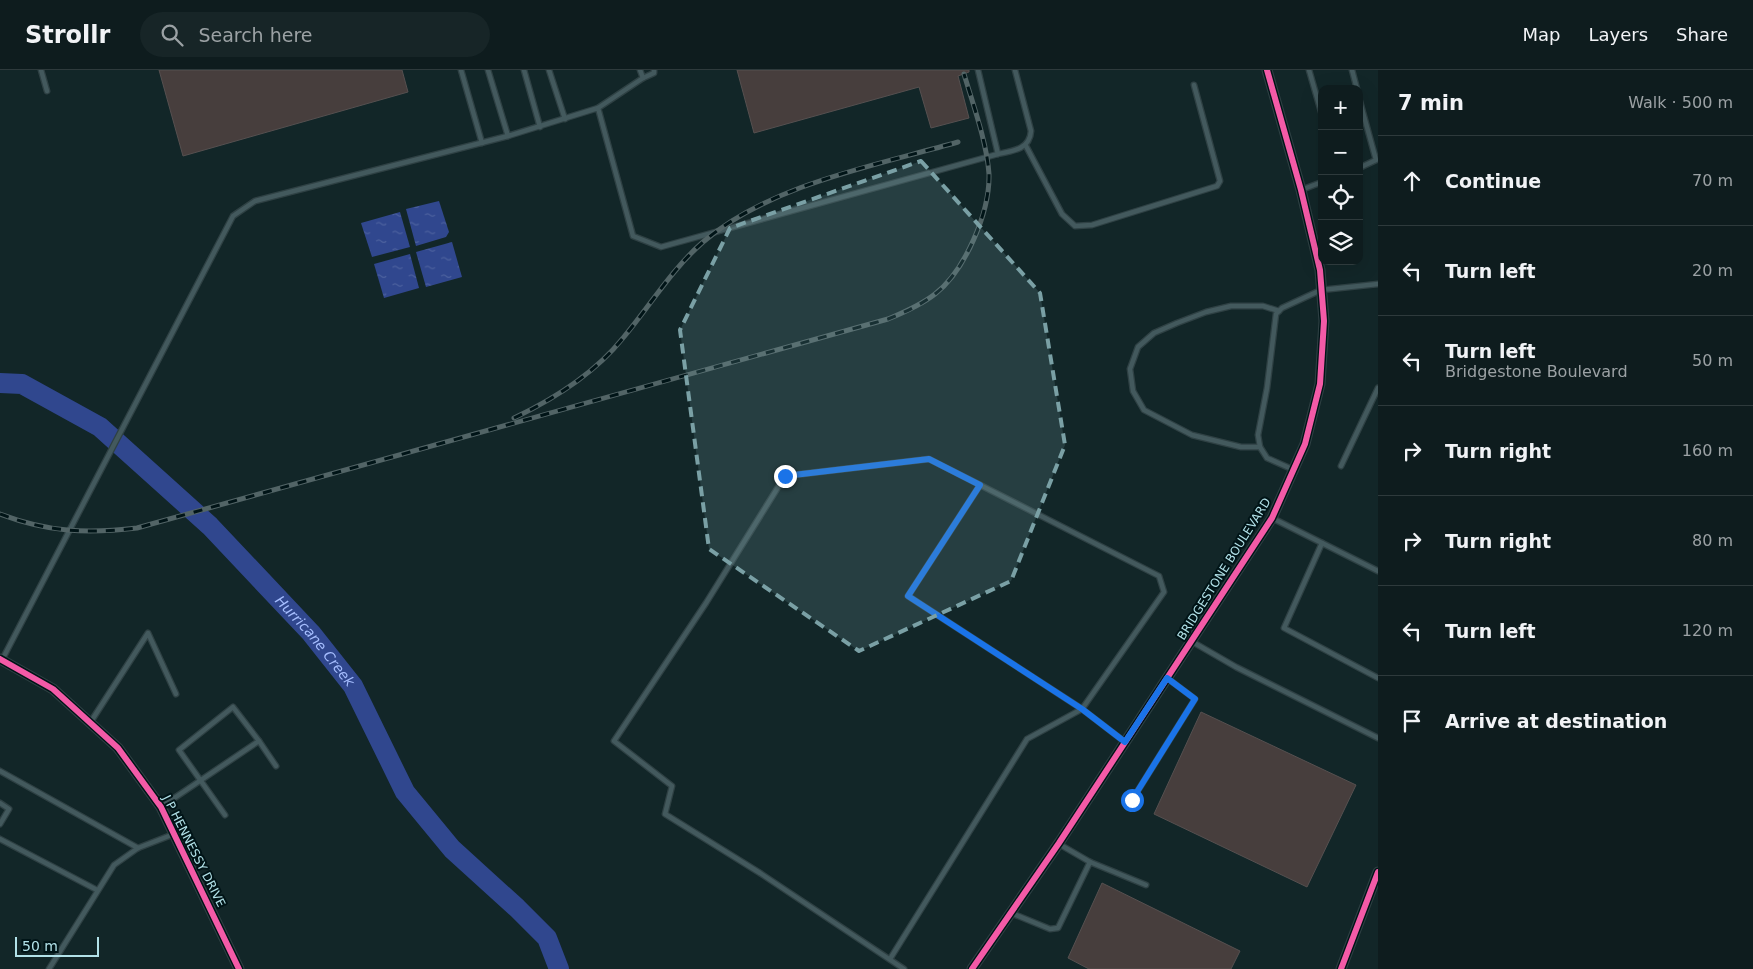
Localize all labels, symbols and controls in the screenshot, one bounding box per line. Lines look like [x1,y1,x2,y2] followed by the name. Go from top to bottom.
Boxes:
[140,12,490,57] search box
[25,21,110,49] text: Strollr
[158,21,186,49] icon: search
[198,24,313,46] text: Search here
[1522,24,1560,45] text: Map
[1588,24,1648,45] text: Layers
[1676,24,1728,45] text: Share
[1318,85,1363,265] map controls
[1318,85,1363,130] button: +
[1398,91,1464,115] text: 7 min
[1628,93,1733,112] text: Walk · 500 m
[1318,130,1363,175] button: −
[1398,167,1426,195] icon: ahead
[1445,170,1541,192] text: Continue
[1692,171,1733,190] text: 70 m
[1318,175,1363,220] button: locate
[1318,220,1363,265] button: layers
[1398,257,1426,285] icon: left
[1445,260,1536,282] text: Turn left
[1692,261,1733,280] text: 20 m
[1445,340,1536,362] text: Turn left
[1398,347,1426,375] icon: left
[1692,351,1733,370] text: 50 m
[1445,362,1628,381] text: Bridgestone Boulevard
[1398,437,1426,465] icon: right
[1445,440,1551,462] text: Turn right
[1682,441,1733,460] text: 160 m
[774,465,797,488] route end
[1174,495,1274,643] street label: BRIDGESTONE BOULEVARD
[1398,527,1426,555] icon: right
[1445,530,1551,552] text: Turn right
[1692,531,1733,550] text: 80 m
[272,592,359,690] water label: Hurricane Creek
[1398,617,1426,645] icon: left
[1445,620,1536,642] text: Turn left
[1682,621,1733,640] text: 120 m
[1398,707,1426,735] icon: arrive
[1445,710,1667,732] text: Arrive at destination
[1121,789,1144,812] route start
[159,792,228,909] street label: J P HENNESSY DRIVE
[15,934,99,957] scale bar
[22,938,58,954] text: 50 m

